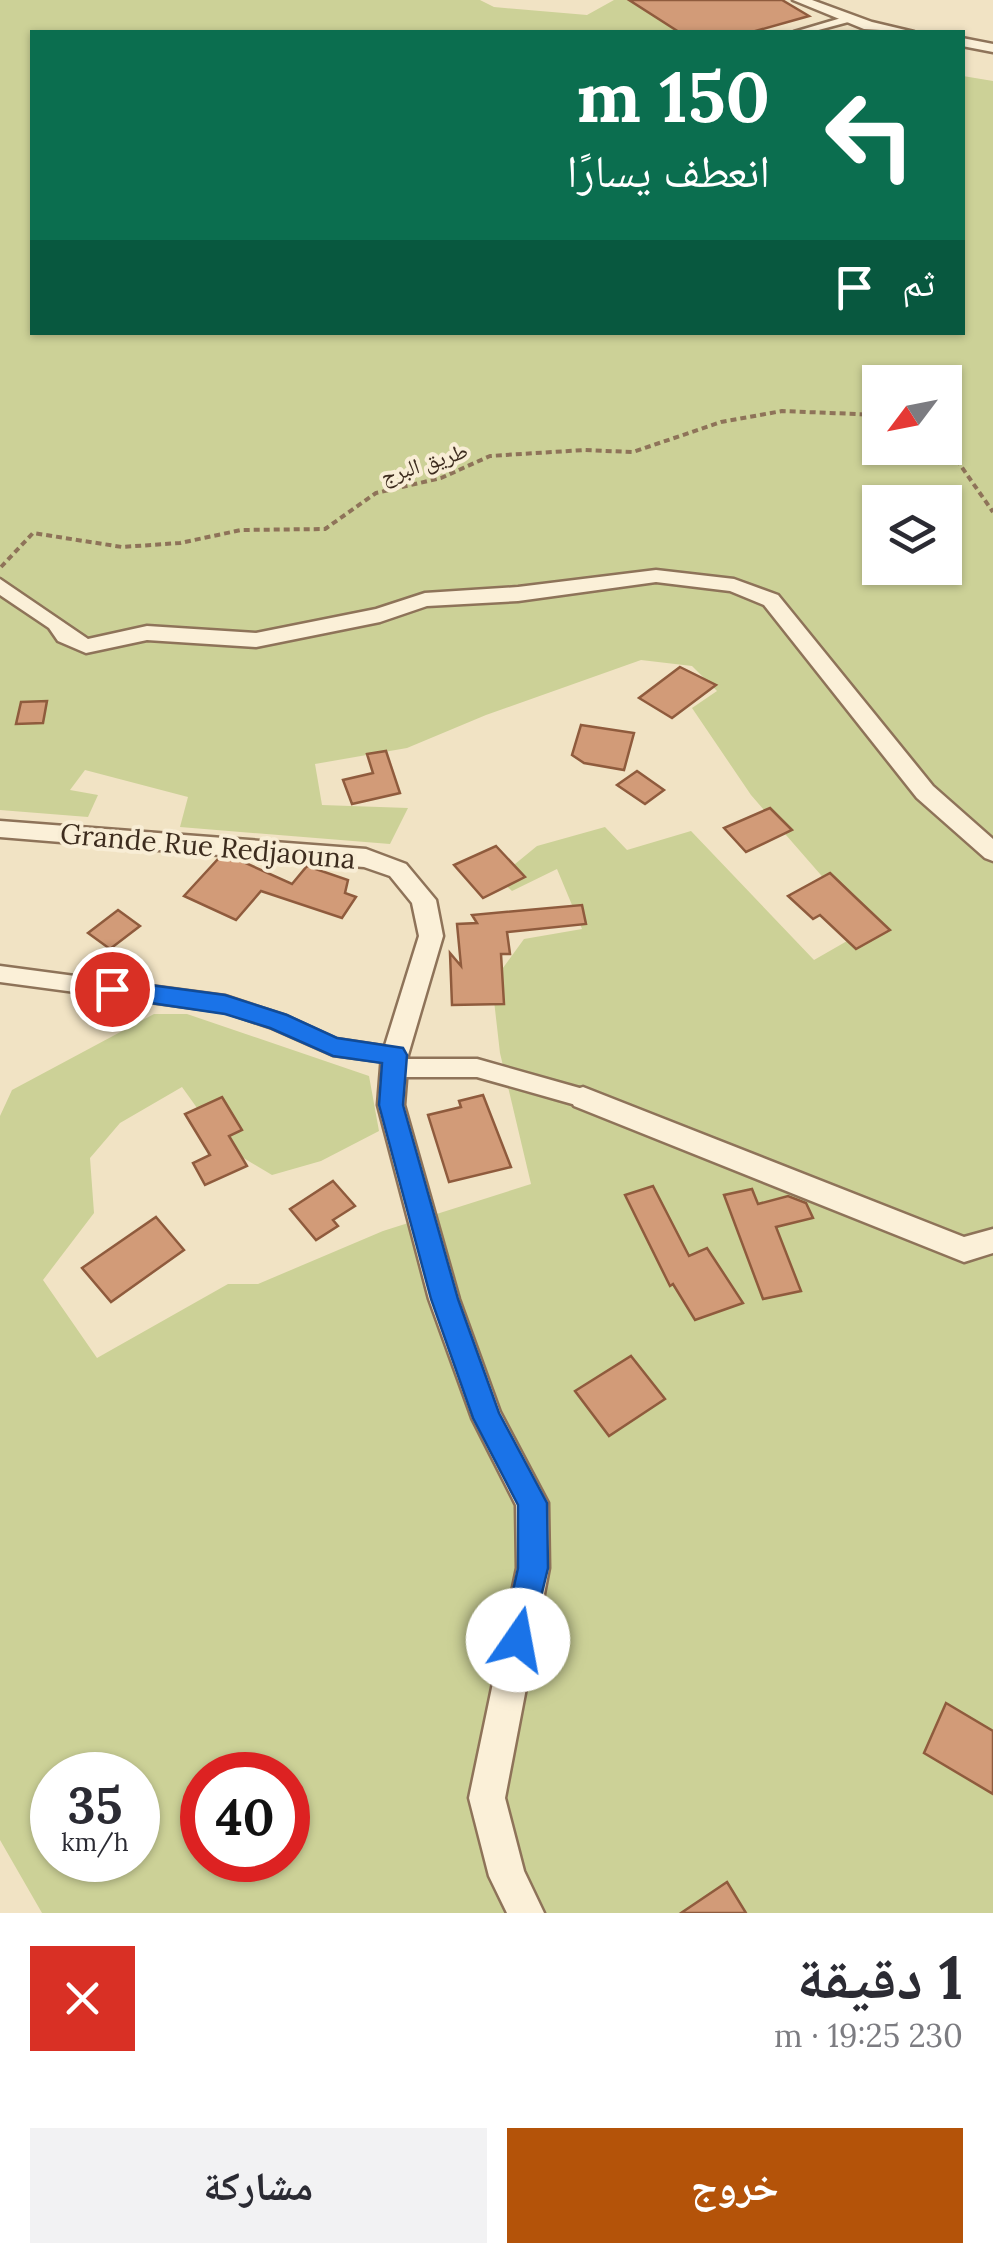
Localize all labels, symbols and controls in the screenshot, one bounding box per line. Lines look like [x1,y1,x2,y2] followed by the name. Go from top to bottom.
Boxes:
[576,52,770,141] text: 150 m
[805,70,935,200] icon: left
[567,142,770,199] text: انعطف يسارًا
[902,258,935,306] text: ثم
[827,260,882,315] icon: arrive
[862,365,962,465] north arrow
[862,365,962,585] map controls
[377,436,471,490] street label: طريق البرج
[862,485,962,585] button: layers
[59,815,357,877] street label: Grande Rue Redjaouna
[70,947,155,1032] pin
[85,962,140,1017] icon: arrive
[466,1588,570,1692] position arrow
[180,1752,310,1882] speed limit sign: 40
[68,1773,123,1837] text: 35
[61,1826,129,1858] text: km/h
[797,1939,963,2015] text: 1 دقيقة
[30,1946,135,2051] button: close
[774,2015,963,2056] text: 230 m · 19:25
[30,2128,487,2243] button: مشاركة
[507,2128,963,2243] button: خروج

